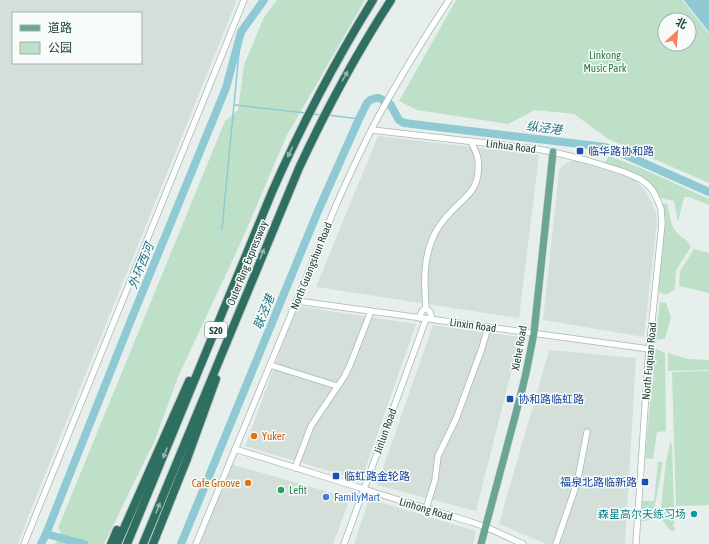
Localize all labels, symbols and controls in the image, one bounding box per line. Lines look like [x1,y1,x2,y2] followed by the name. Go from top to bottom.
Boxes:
[12,12,142,64] legend
[657,12,697,52] north arrow
[674,15,689,31] text: 北
[48,21,72,35] text: 道路
[48,41,72,55] text: 公园
[583,49,627,74] park label: Linkong Music Park
[342,70,349,82] one-way arrow
[525,119,565,137] water label: 纵泾港
[485,137,537,155] street label: Linhua Road
[588,145,654,157] place label: 临华路协和路
[575,146,585,156] marker: 临华路协和路
[287,147,293,158] one-way arrow
[224,218,270,307] street label: Outer Ring Expressway
[288,220,334,312] street label: North Guangshun Road
[126,239,157,291] water label: 外环西河
[260,247,266,259] one-way arrow
[251,291,278,331] water label: 联泾港
[449,316,497,334] street label: Linxin Road
[205,322,227,338] road number: S20
[640,322,658,400] street label: North Fuquan Road
[509,325,529,371] street label: Xiehe Road
[518,393,584,405] place label: 协和路临虹路
[505,394,515,404] marker: 协和路临虹路
[371,407,399,455] street label: Jinlun Road
[262,430,286,442] place label: Yuker
[249,431,259,441] marker: Yuker
[161,448,167,460] one-way arrow
[344,470,410,482] place label: 临虹路金轮路
[331,471,341,481] marker: 临虹路金轮路
[560,476,637,488] place label: 福泉北路临新路
[192,477,240,489] place label: Cafe Groove
[640,477,650,487] marker: 福泉北路临新路
[243,478,253,488] marker: Cafe Groove
[289,484,307,496] place label: Lefit
[276,485,286,495] marker: Lefit
[334,491,380,503] place label: FamilyMart
[321,492,331,502] marker: FamilyMart
[398,495,454,523] street label: Linhong Road
[155,501,161,513] one-way arrow
[598,508,686,520] place label: 森星高尔夫练习场
[689,509,699,519] marker: 森星高尔夫练习场

